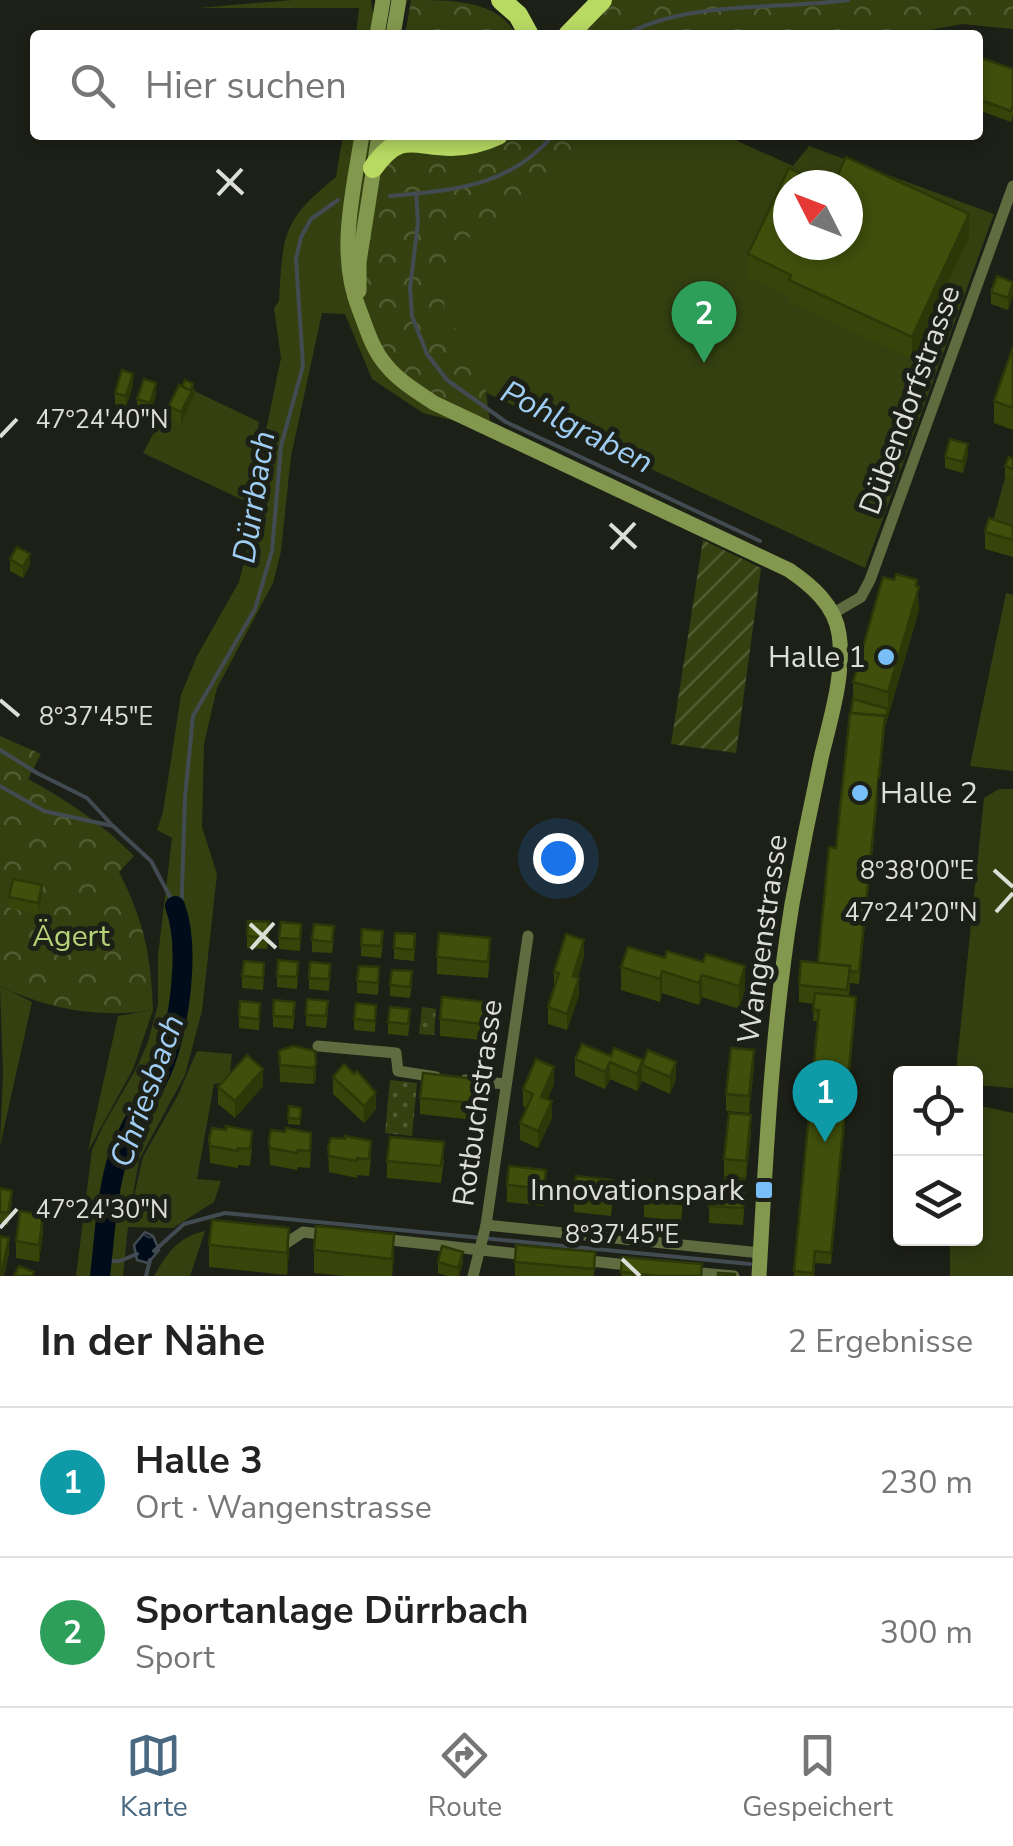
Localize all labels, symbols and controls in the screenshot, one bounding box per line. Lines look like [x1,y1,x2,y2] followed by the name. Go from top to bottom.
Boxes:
[30,30,983,140] search box
[65,58,120,113] icon: search
[145,60,347,111] text: Hier suchen
[773,170,863,260] north arrow
[672,280,736,363] pin: 2
[849,280,971,520] street label: Dübendorfstrasse
[493,370,661,484] water label: Pohlgraben
[35,403,169,437] text: 47°24'40"N
[222,428,286,566] water label: Dürrbach
[768,637,866,678] place label: Halle 1
[875,646,897,668] marker: Halle 1
[39,700,153,734] text: 8°37'45"E
[880,773,978,814] place label: Halle 2
[849,782,871,804] marker: Halle 2
[728,832,798,1046] street label: Wangenstrasse
[533,833,584,884] your location
[860,854,974,888] text: 8°38'00"E
[844,896,978,930] text: 47°24'20"N
[32,916,110,957] park label: Ägert
[443,997,513,1209] street label: Rotbuchstrasse
[99,1009,195,1173] water label: Chriesbach
[792,1060,858,1142] pin: 1
[893,1066,983,1246] map controls
[893,1066,983,1156] button: locate
[893,1156,983,1246] button: layers
[530,1170,745,1211] place label: Innovationspark
[753,1179,775,1201] marker: Innovationspark
[35,1193,169,1227] text: 47°24'30"N
[565,1218,679,1252] text: 8°37'45"E
[40,1313,265,1370] text: In der Nähe
[788,1320,973,1363] text: 2 Ergebnisse
[135,1435,263,1486] text: Halle 3
[63,1461,82,1504] text: 1
[880,1461,973,1504] text: 230 m
[135,1486,432,1529] text: Ort · Wangenstrasse
[135,1585,528,1636] text: Sportanlage Dürrbach
[63,1611,82,1654] text: 2
[880,1611,973,1654] text: 300 m
[135,1636,215,1679] text: Sport
[120,1728,188,1826] tab: Karte
[428,1728,502,1826] tab: Route
[742,1728,893,1826] tab: Gespeichert

